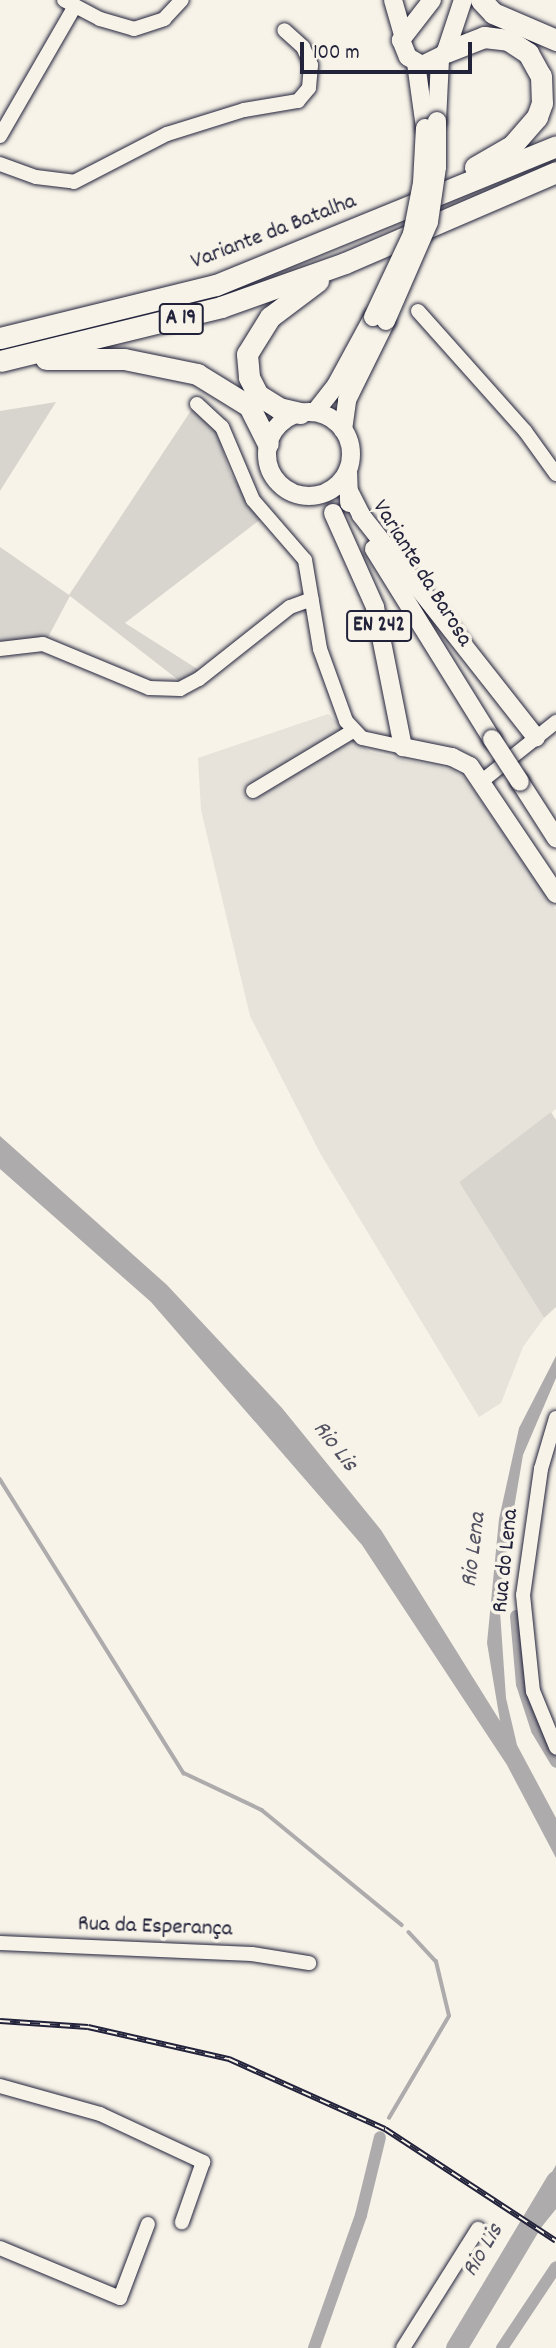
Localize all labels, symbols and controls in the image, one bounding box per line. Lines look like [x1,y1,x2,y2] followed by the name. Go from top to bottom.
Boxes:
[304,28,476,72] scale bar
[313,39,360,69] text: 100 m
[188,189,360,277] street label: Variante da Batalha
[158,302,204,336] road number: A 19
[365,496,477,652] street label: Variante da Barosa
[346,608,412,644] road number: EN 242
[305,1416,363,1478] water label: Rio Lis
[488,1508,526,1614] street label: Rua do Lena
[456,1511,494,1589] water label: Rio Lena
[77,1912,233,1944] street label: Rua da Esperança
[457,2219,511,2283] water label: Rio Lis

